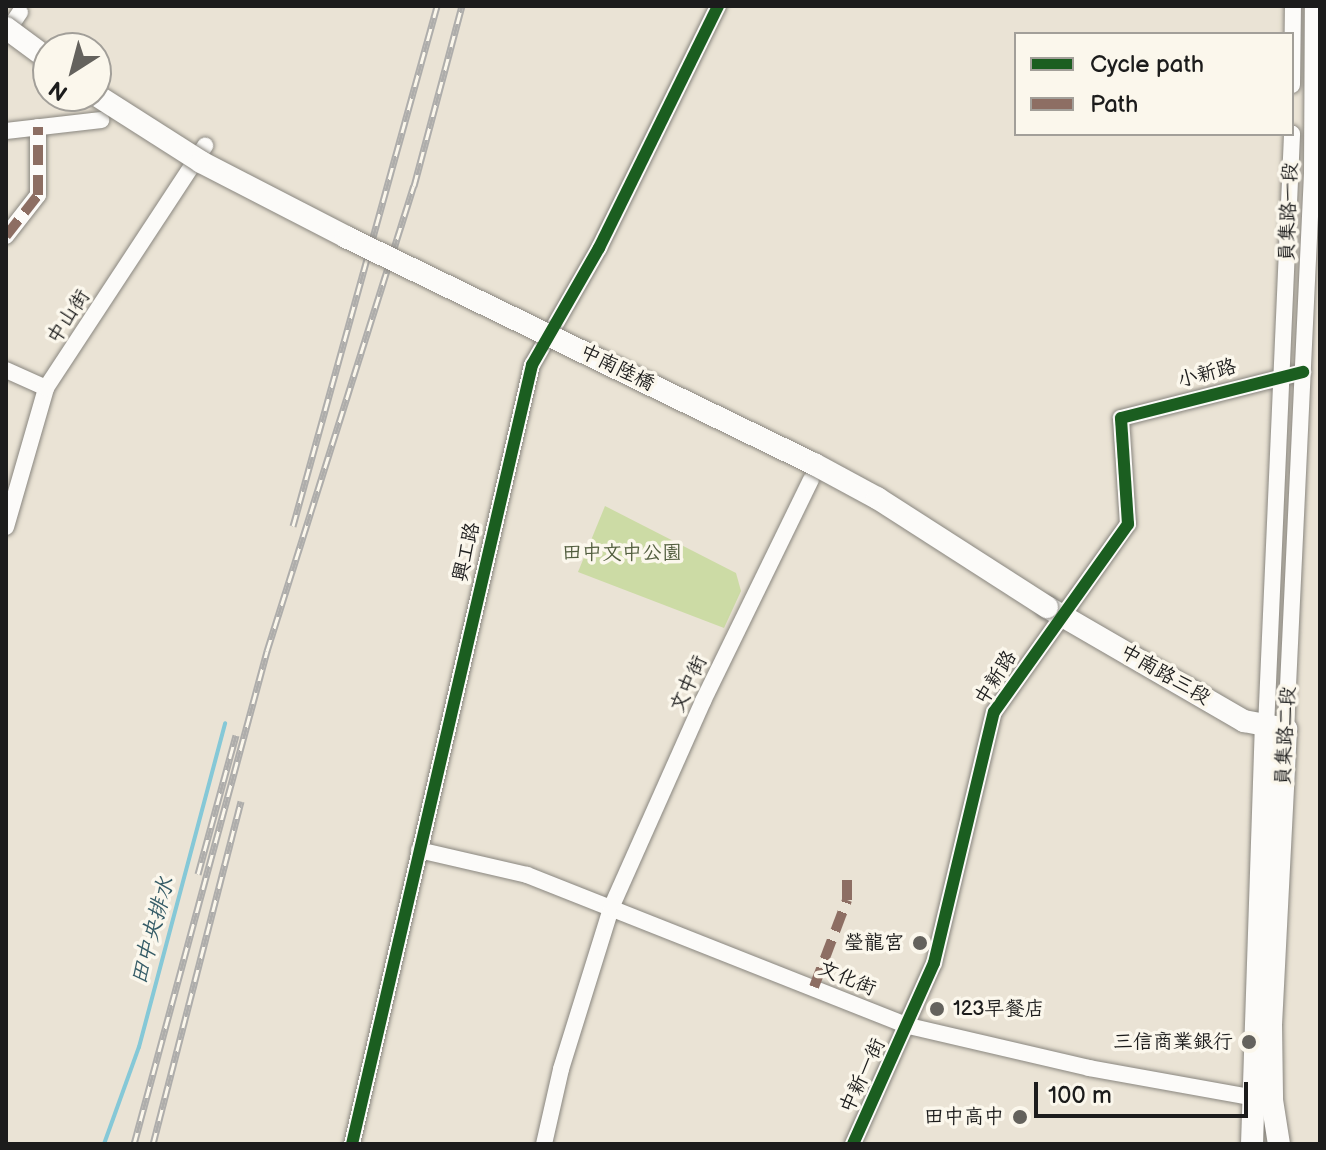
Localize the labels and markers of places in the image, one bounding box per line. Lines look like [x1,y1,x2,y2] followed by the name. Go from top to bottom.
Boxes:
[844,931,904,955] place label: 瑩龍宮
[911,934,929,952] marker: 瑩龍宮
[953,997,1044,1021] place label: 123早餐店
[928,1000,946,1018] marker: 123早餐店
[1113,1030,1233,1054] place label: 三信商業銀行
[1240,1033,1258,1051] marker: 三信商業銀行
[924,1105,1004,1129] place label: 田中高中
[1011,1108,1029,1126] marker: 田中高中

